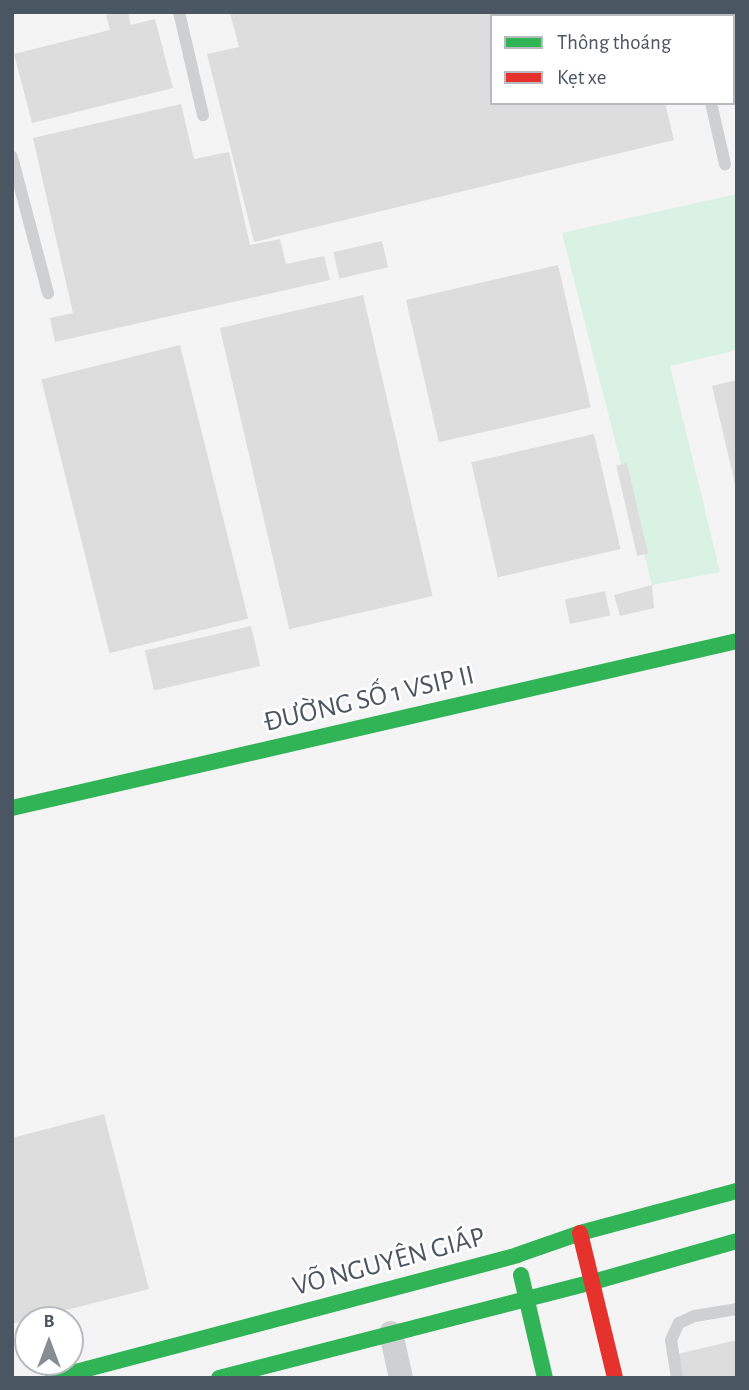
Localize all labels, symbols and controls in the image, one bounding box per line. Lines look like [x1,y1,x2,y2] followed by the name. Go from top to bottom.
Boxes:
[490,14,735,105] legend
[557,32,671,53] text: Thông thoáng
[557,67,606,88] text: Kẹt xe
[260,658,478,740] street label: ĐƯỜNG SỐ 1 VSIP II
[289,1220,489,1304] street label: VÕ NGUYÊN GIÁP
[14,1306,84,1376] north arrow
[43,1312,55,1331] text: B

